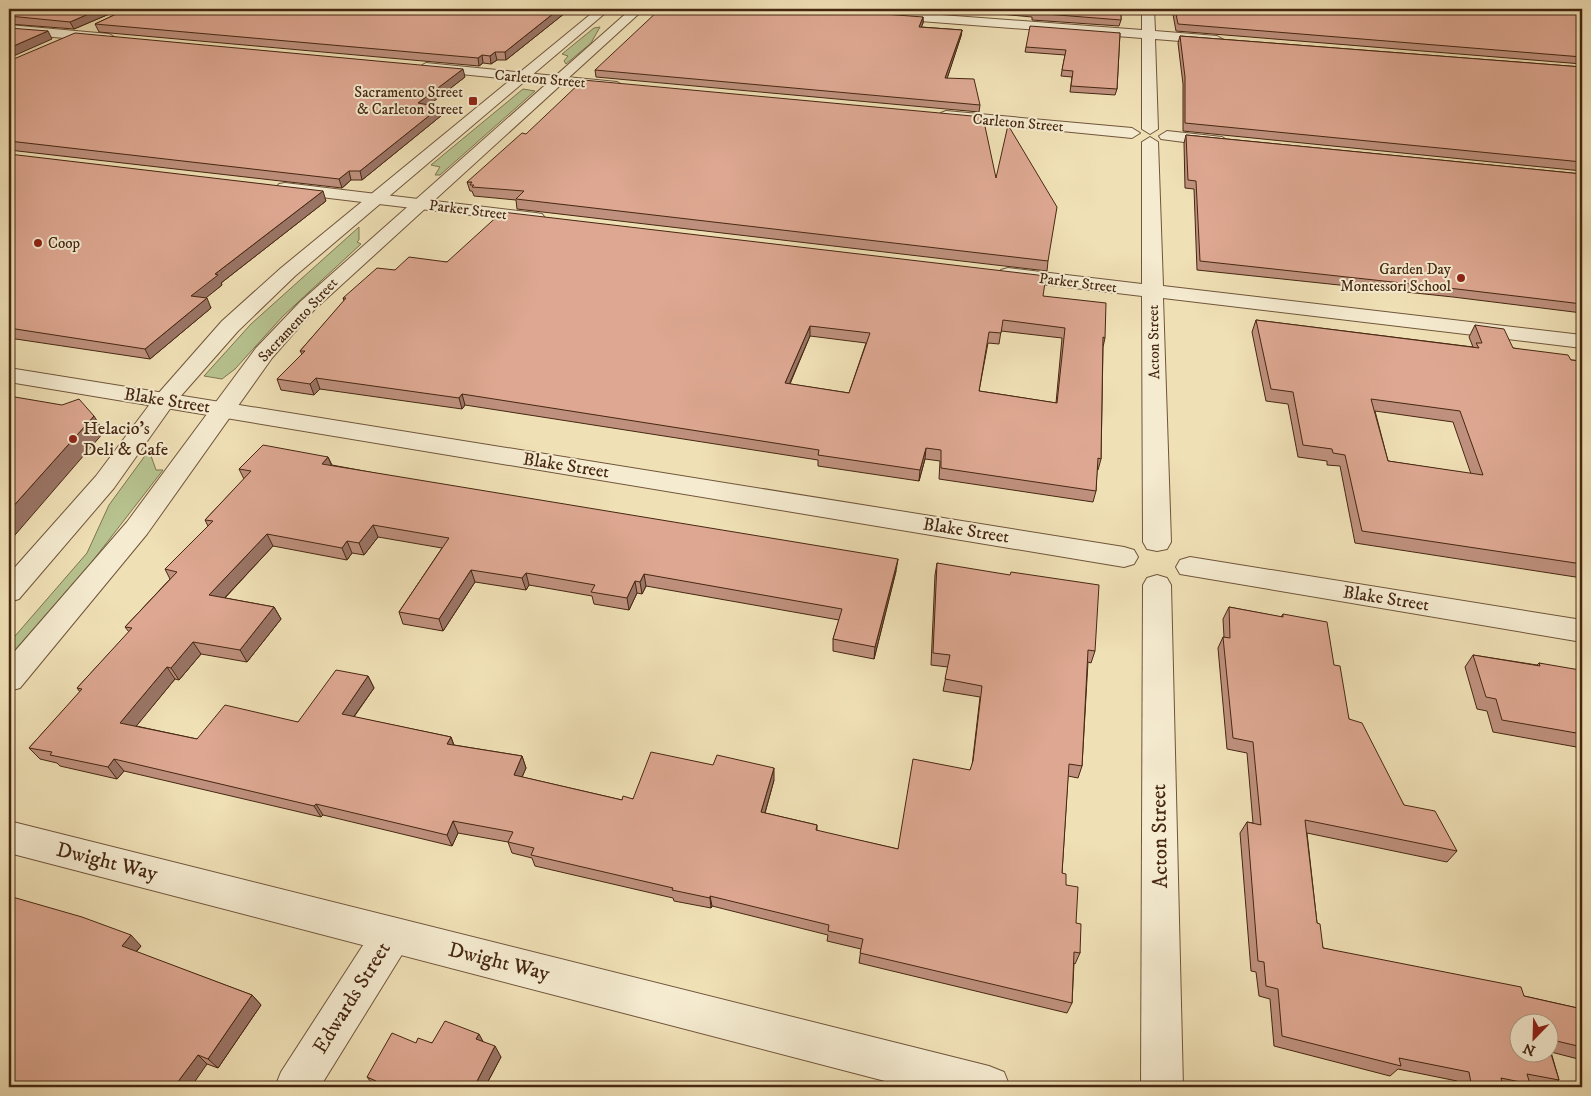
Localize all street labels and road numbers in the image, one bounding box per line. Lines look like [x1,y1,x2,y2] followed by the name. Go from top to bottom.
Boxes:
[494,66,586,92] street label: Carleton Street
[972,110,1064,136] street label: Carleton Street
[428,196,508,224] street label: Parker Street
[1038,269,1118,297] street label: Parker Street
[254,274,342,366] street label: Sacramento Street
[1144,304,1164,379] street label: Acton Street
[122,383,212,419] street label: Blake Street
[521,448,611,484] street label: Blake Street
[921,513,1011,549] street label: Blake Street
[1341,581,1431,617] street label: Blake Street
[1146,783,1174,888] street label: Acton Street
[54,837,161,887] street label: Dwight Way
[307,937,397,1059] street label: Edwards Street
[446,937,553,987] street label: Dwight Way

